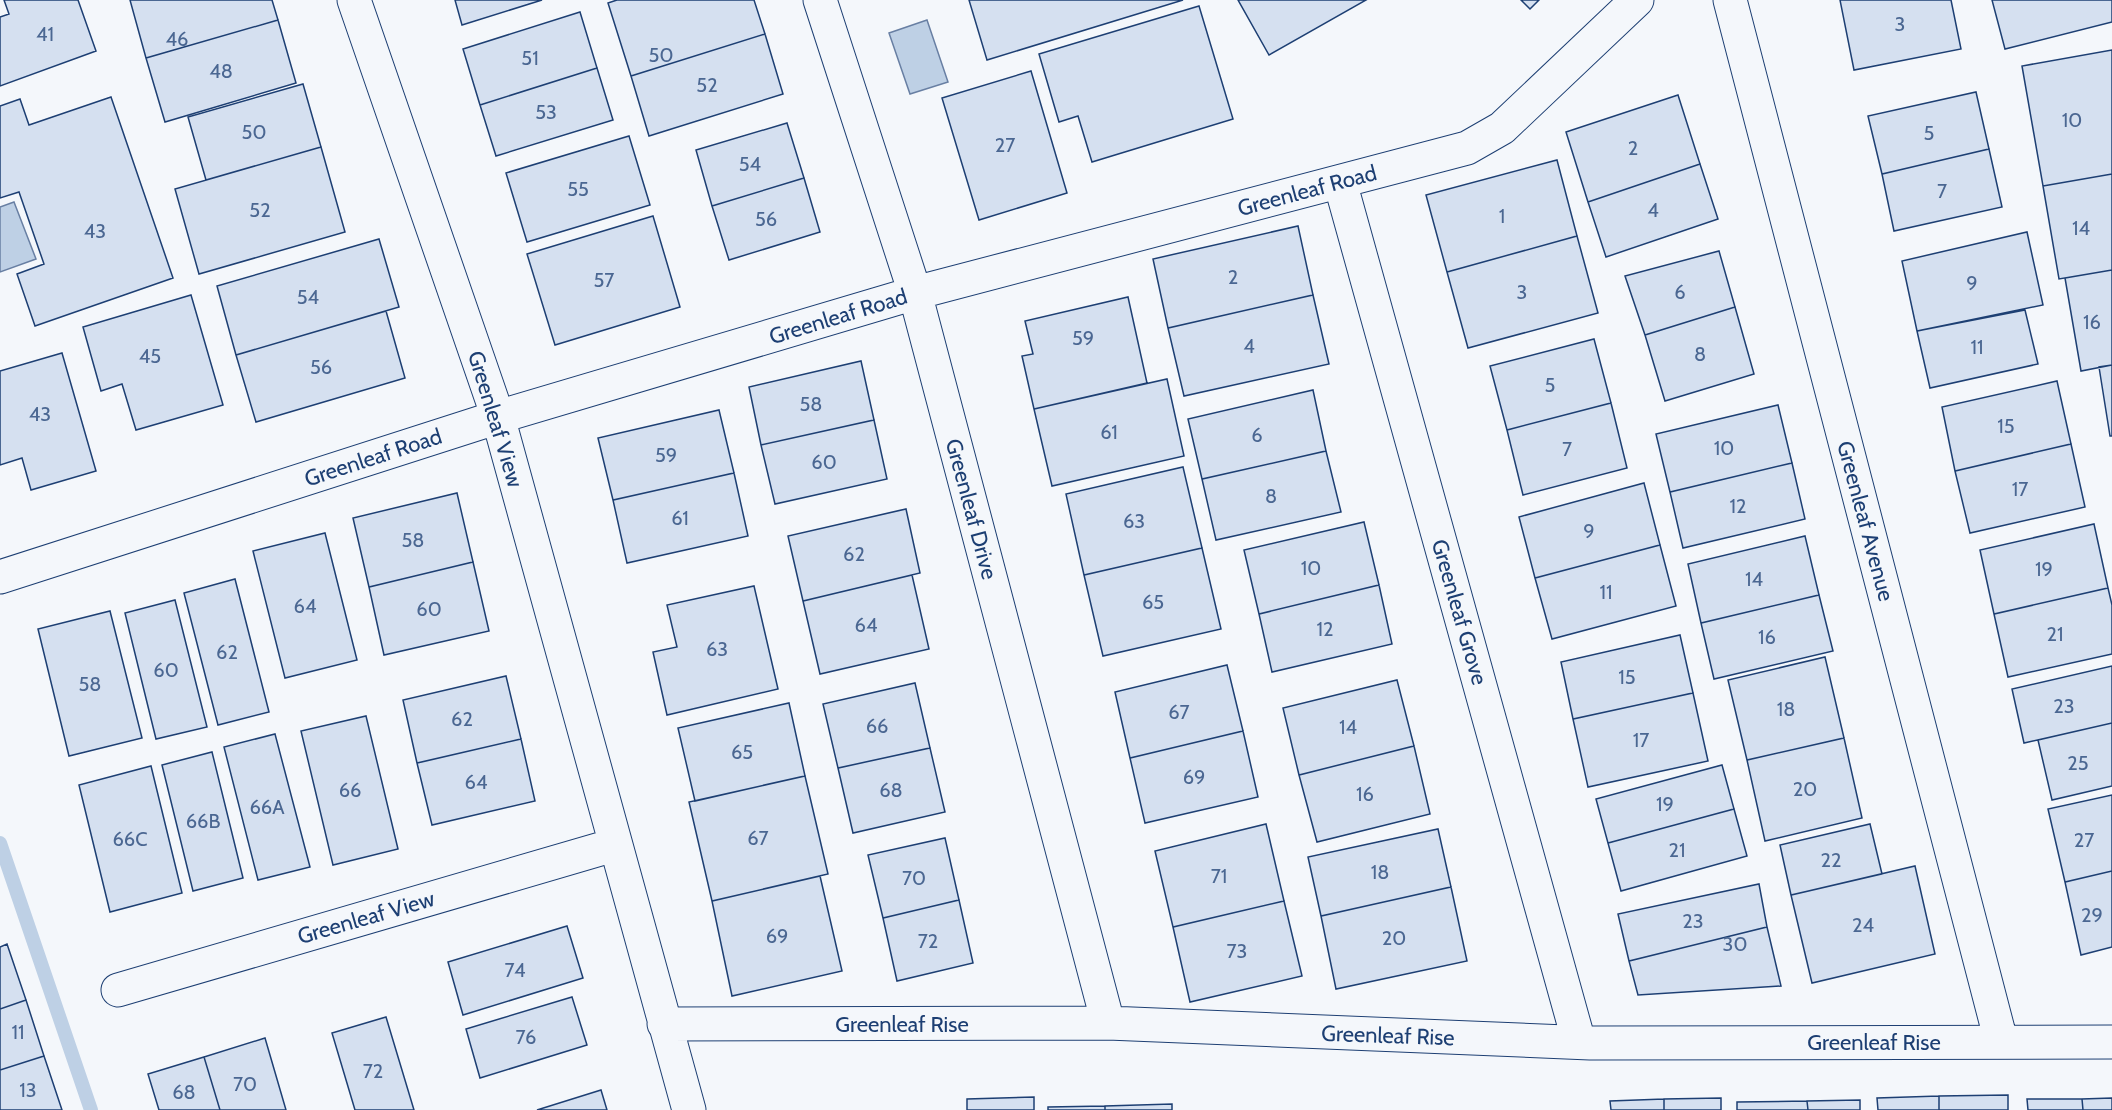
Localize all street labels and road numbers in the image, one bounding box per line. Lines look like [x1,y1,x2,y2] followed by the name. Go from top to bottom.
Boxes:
[1235,159,1380,222] street label: Greenleaf Road
[766,283,910,350] street label: Greenleaf Road
[462,348,529,491] street label: Greenleaf View
[301,423,445,492] street label: Greenleaf Road
[940,436,1003,582] street label: Greenleaf Drive
[1831,438,1900,604] street label: Greenleaf Avenue
[1426,536,1493,688] street label: Greenleaf Grove
[294,885,438,950] street label: Greenleaf View
[835,1011,969,1038] street label: Greenleaf Rise
[1321,1020,1455,1051] street label: Greenleaf Rise
[1807,1029,1941,1056] street label: Greenleaf Rise

